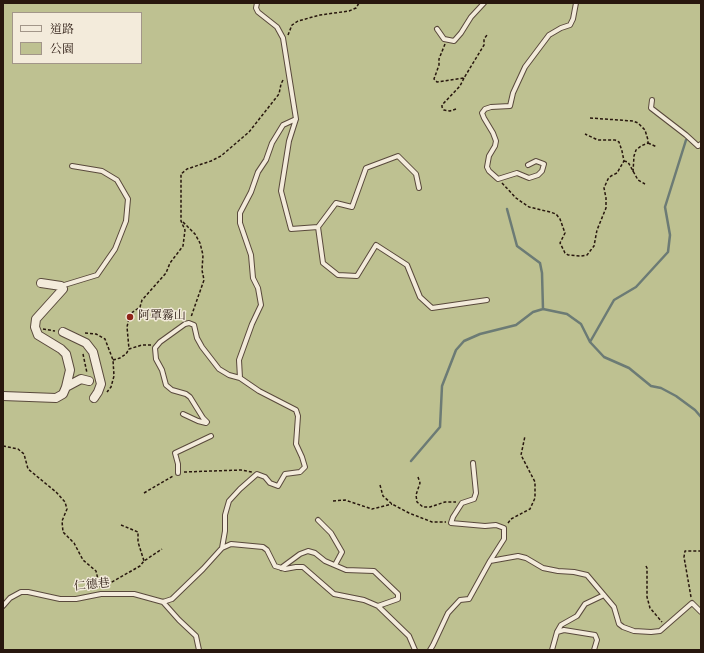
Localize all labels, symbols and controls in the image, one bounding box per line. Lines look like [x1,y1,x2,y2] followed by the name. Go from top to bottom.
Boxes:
[12,12,142,64] legend
[50,22,74,38] text: 道路
[50,42,74,58] text: 公園
[138,310,186,324] place label: 阿罩霧山
[125,312,135,322] marker: 阿罩霧山
[73,577,111,595] street label: 仁德巷

